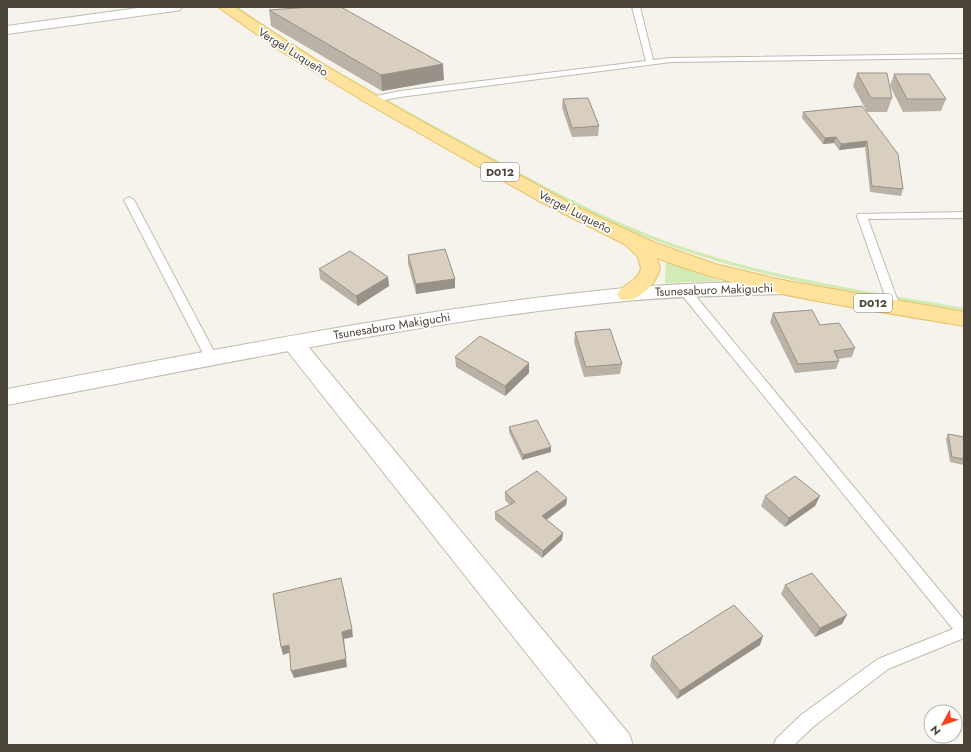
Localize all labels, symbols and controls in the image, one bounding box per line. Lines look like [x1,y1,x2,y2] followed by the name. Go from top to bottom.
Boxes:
[254,23,332,81] street label: Vergel Luqueño
[481,163,519,181] road number: D012
[535,186,615,238] street label: Vergel Luqueño
[655,279,773,301] street label: Tsunesaburo Makiguchi
[854,294,892,312] road number: D012
[332,308,452,344] street label: Tsunesaburo Makiguchi
[923,704,963,744] north arrow
[926,722,944,739] text: N

